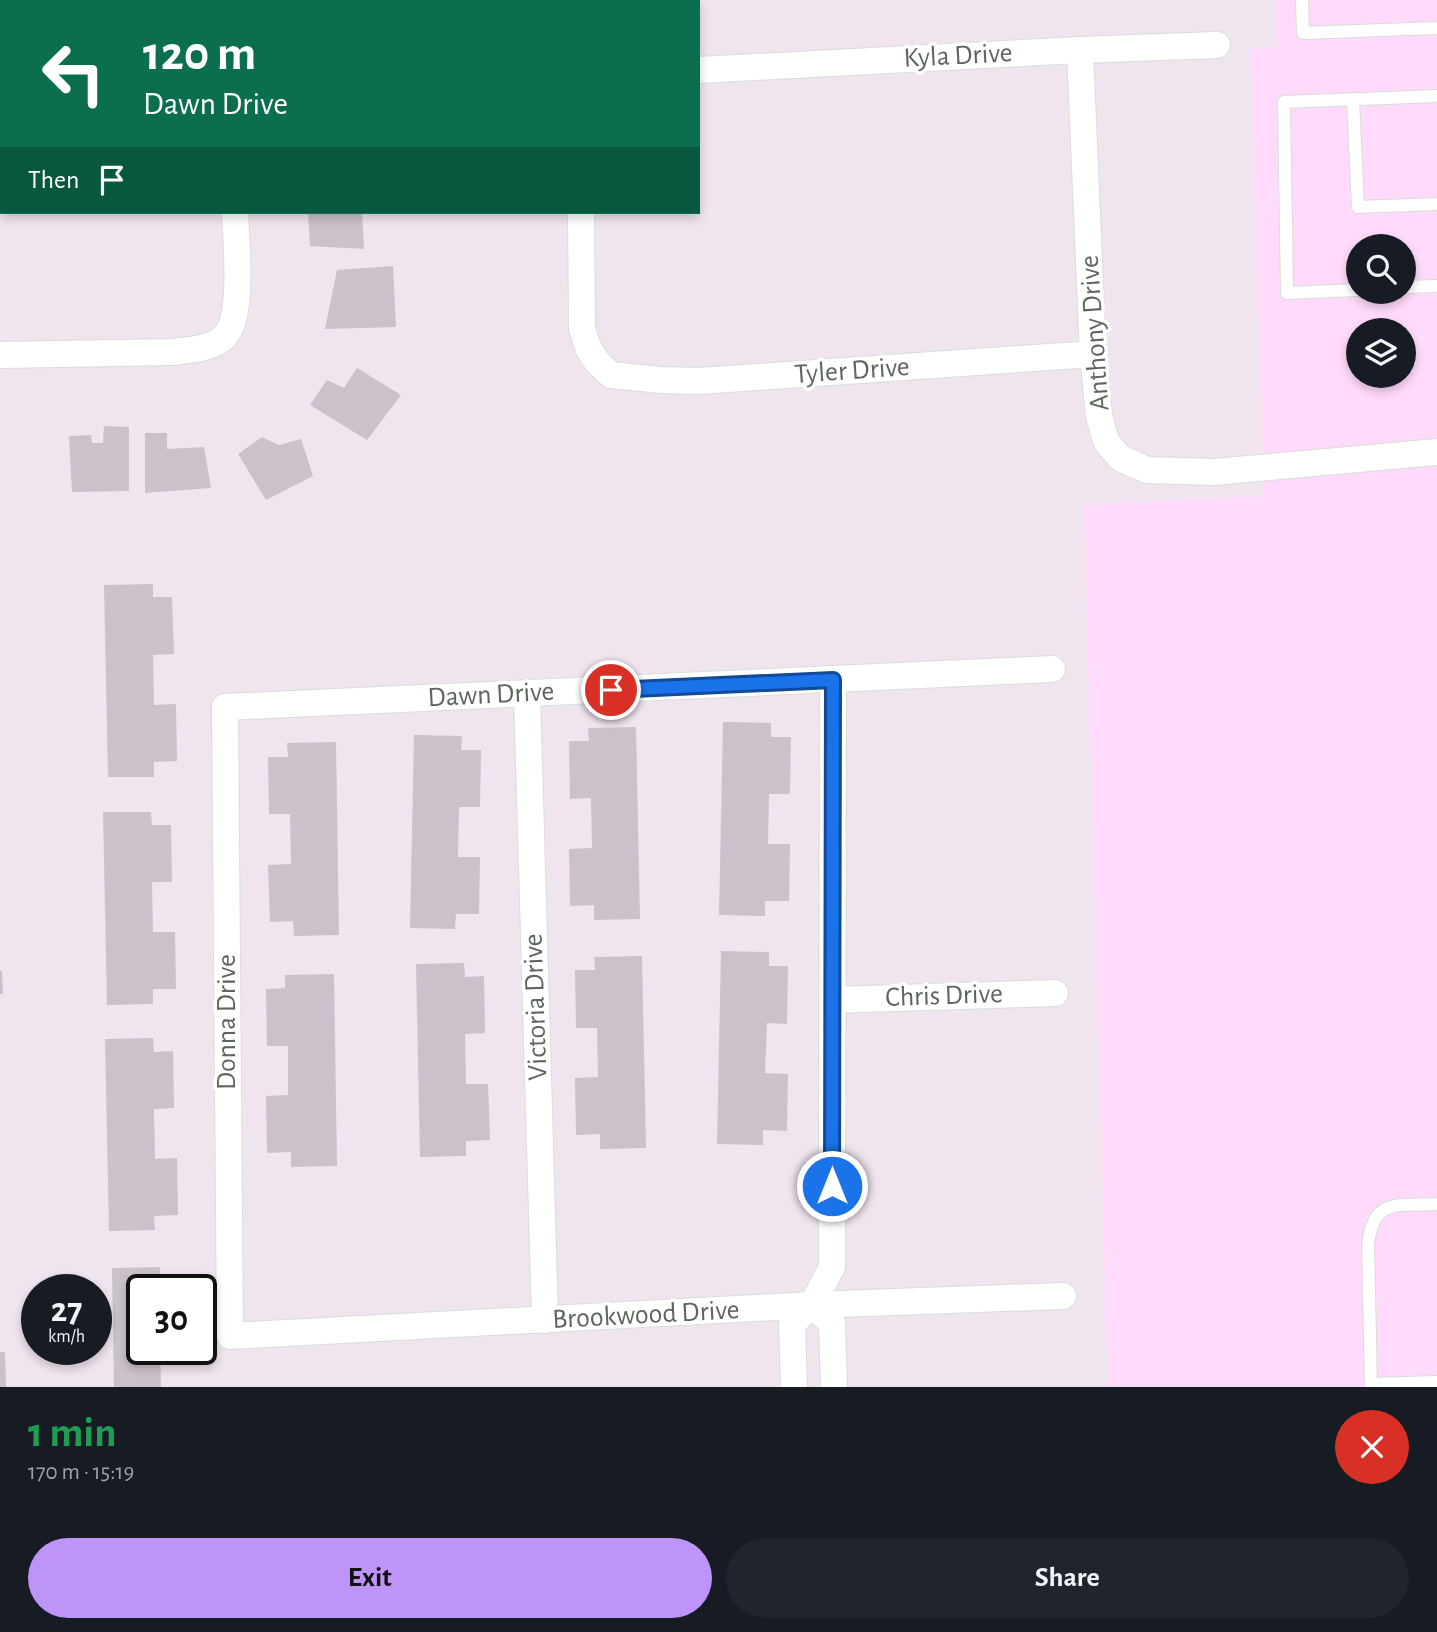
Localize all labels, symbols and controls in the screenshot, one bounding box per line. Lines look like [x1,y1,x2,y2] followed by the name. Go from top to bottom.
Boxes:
[28,28,119,119] icon: left
[143,30,256,79] text: 120 m
[903,39,1013,73] street label: Kyla Drive
[143,88,288,120] text: Dawn Drive
[93,161,131,199] icon: arrive
[28,167,79,193] text: Then
[1346,234,1416,388] map controls
[1346,234,1416,304] button: search
[1076,254,1114,412] street label: Anthony Drive
[1346,318,1416,388] button: layers
[793,353,911,389] street label: Tyler Drive
[581,660,641,720] pin
[592,671,630,709] icon: arrive
[427,678,555,712] street label: Dawn Drive
[519,933,553,1081] street label: Victoria Drive
[213,954,241,1090] street label: Donna Drive
[885,980,1003,1012] street label: Chris Drive
[795,1149,869,1223] position arrow
[126,1274,217,1365] speed limit sign: 30
[51,1293,82,1328] text: 27
[552,1296,740,1334] street label: Brookwood Drive
[48,1328,85,1346] text: km/h
[1335,1410,1409,1484] button: close
[28,1412,117,1454] text: 1 min
[28,1461,134,1484] text: 170 m · 15:19
[28,1538,712,1618] button: Exit
[726,1538,1409,1618] button: Share

